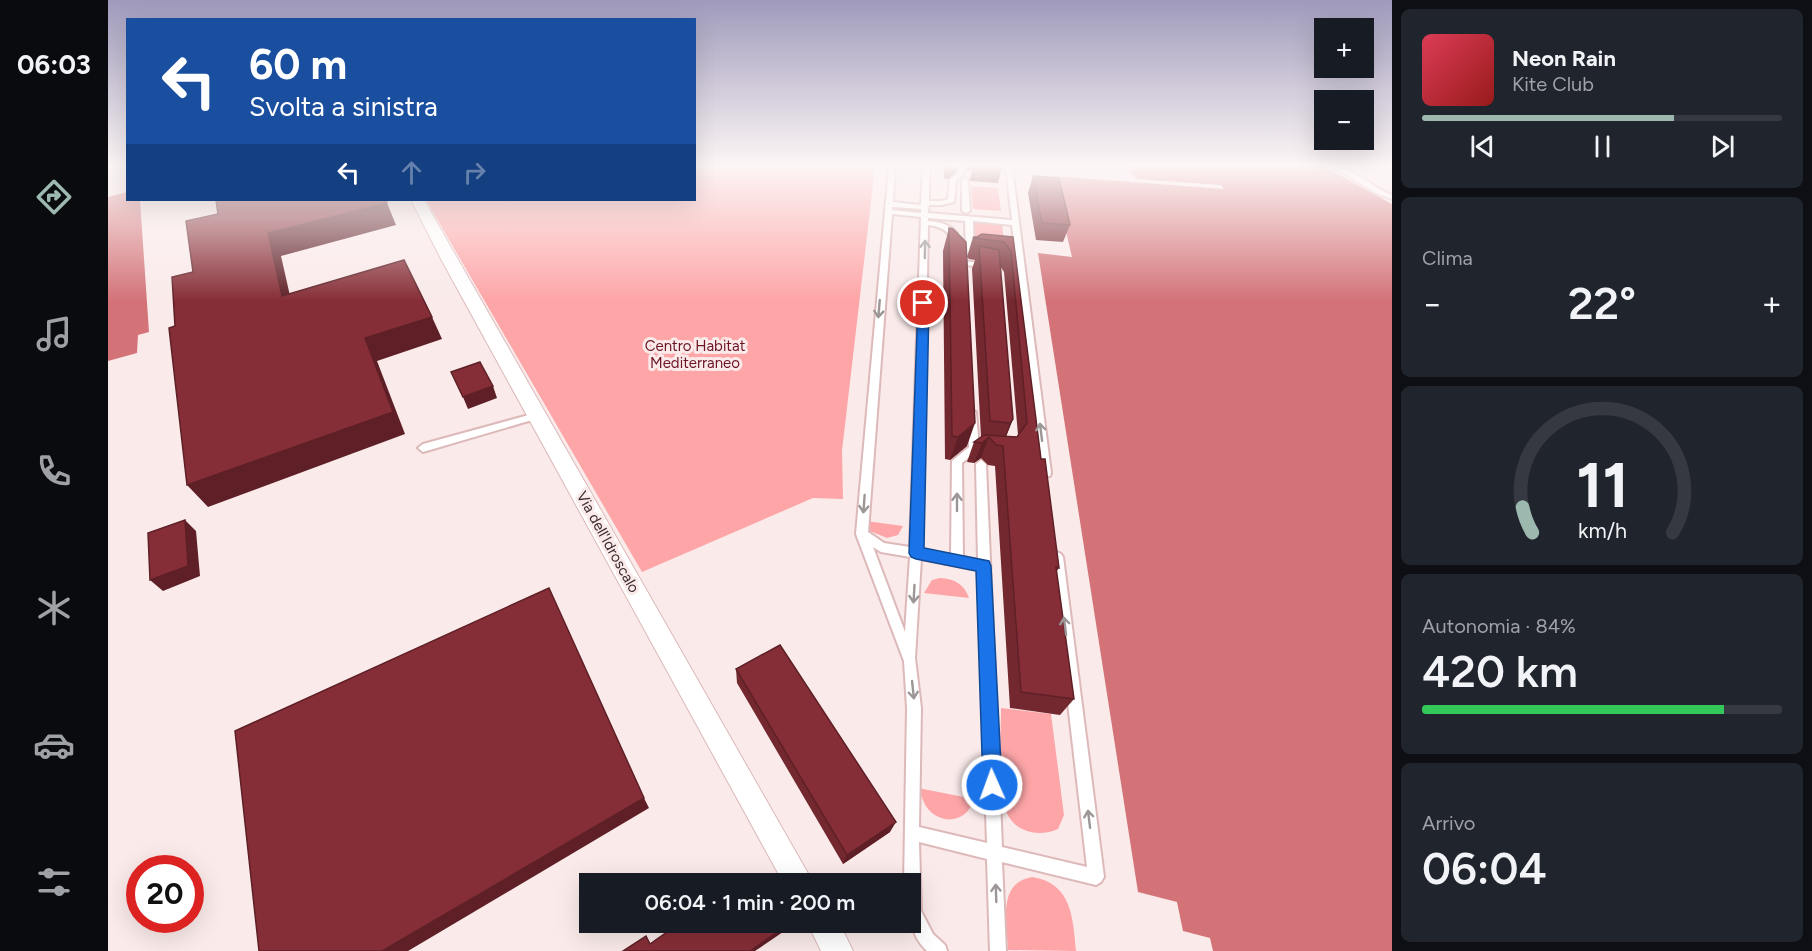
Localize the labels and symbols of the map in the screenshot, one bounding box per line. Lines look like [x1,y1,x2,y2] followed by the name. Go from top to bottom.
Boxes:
[919,240,930,260] one-way arrow
[897,277,948,328] pin
[874,299,885,319] one-way arrow
[645,337,746,372] park label: Centro Habitat Mediterraneo
[1036,423,1047,443] one-way arrow
[573,488,643,596] street label: Via dell'Idroscalo
[858,493,869,513] one-way arrow
[951,493,963,513] one-way arrow
[908,584,919,604] one-way arrow
[1059,616,1070,636] one-way arrow
[908,679,919,699] one-way arrow
[960,753,1024,817] position arrow
[1083,810,1094,830] one-way arrow
[126,855,204,933] speed limit sign: 20
[990,883,1001,903] one-way arrow

